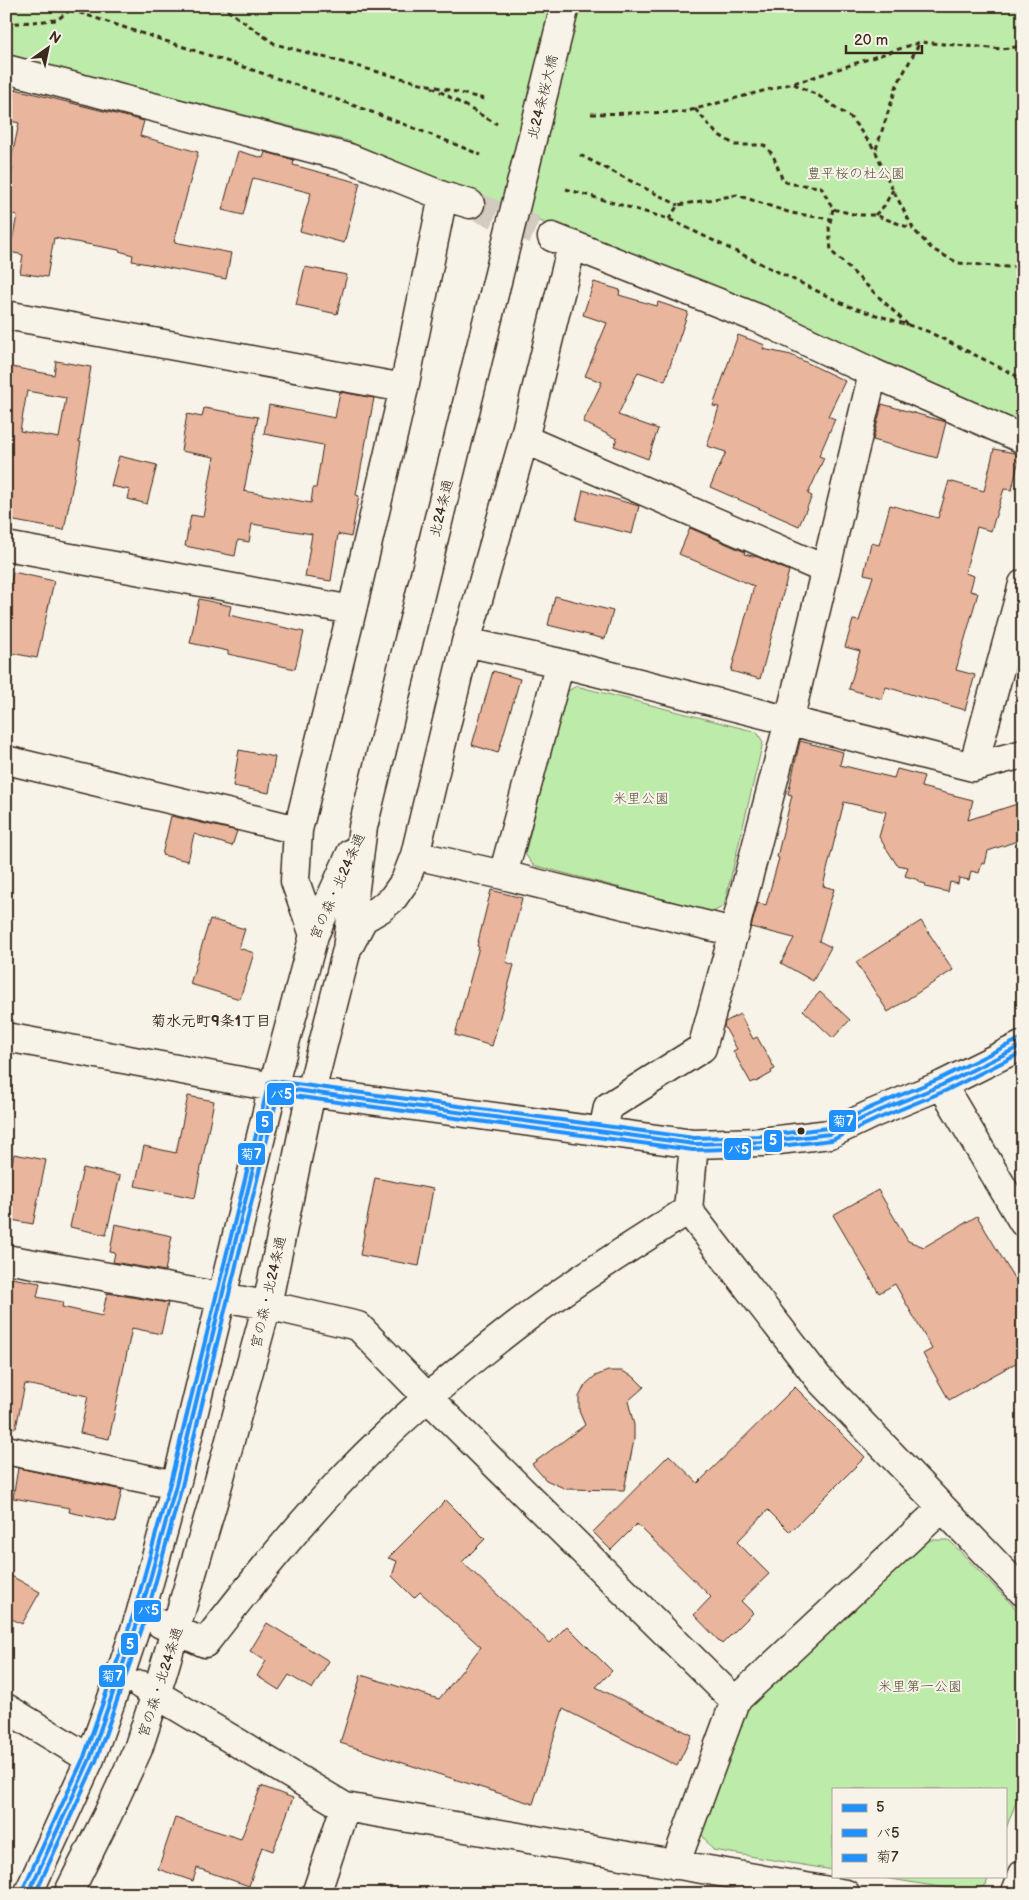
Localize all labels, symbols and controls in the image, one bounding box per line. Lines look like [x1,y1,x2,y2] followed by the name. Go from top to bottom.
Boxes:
[22,22,72,72] north arrow
[846,22,923,54] scale bar
[46,28,64,48] text: N
[854,31,888,50] text: 20 m
[524,53,561,141] street label: 北24条桜大橋
[807,165,905,182] park label: 豊平桜の杜公園
[426,478,457,539] street label: 北24条通
[613,790,669,807] park label: 米里公園
[306,830,369,942] street label: 宮の森・北24条通
[151,1012,271,1031] district label: 菊水元町9条1丁目
[266,1082,295,1106] line badge: バ5
[270,1086,292,1103] text: バ5
[828,1109,857,1133] line badge: 菊7
[255,1110,274,1134] line badge: 5
[832,1113,854,1130] text: 菊7
[261,1114,269,1131] text: 5
[796,1126,806,1136] unlabelled marker
[763,1129,783,1153] line badge: 5
[769,1132,777,1149] text: 5
[723,1137,752,1161] line badge: バ5
[727,1141,749,1158] text: バ5
[237,1142,266,1166] line badge: 菊7
[240,1146,262,1163] text: 菊7
[247,1234,290,1350] street label: 宮の森・北24条通
[133,1599,162,1623] line badge: バ5
[137,1602,159,1619] text: バ5
[135,1625,186,1739] street label: 宮の森・北24条通
[120,1632,139,1656] line badge: 5
[126,1636,134,1653] text: 5
[98,1664,126,1688] line badge: 菊7
[101,1668,123,1685] text: 菊7
[878,1678,962,1695] park label: 米里第一公園
[832,1788,1006,1878] legend
[876,1798,885,1817] text: 5
[876,1824,900,1843] text: バ5
[876,1848,899,1867] text: 菊7

